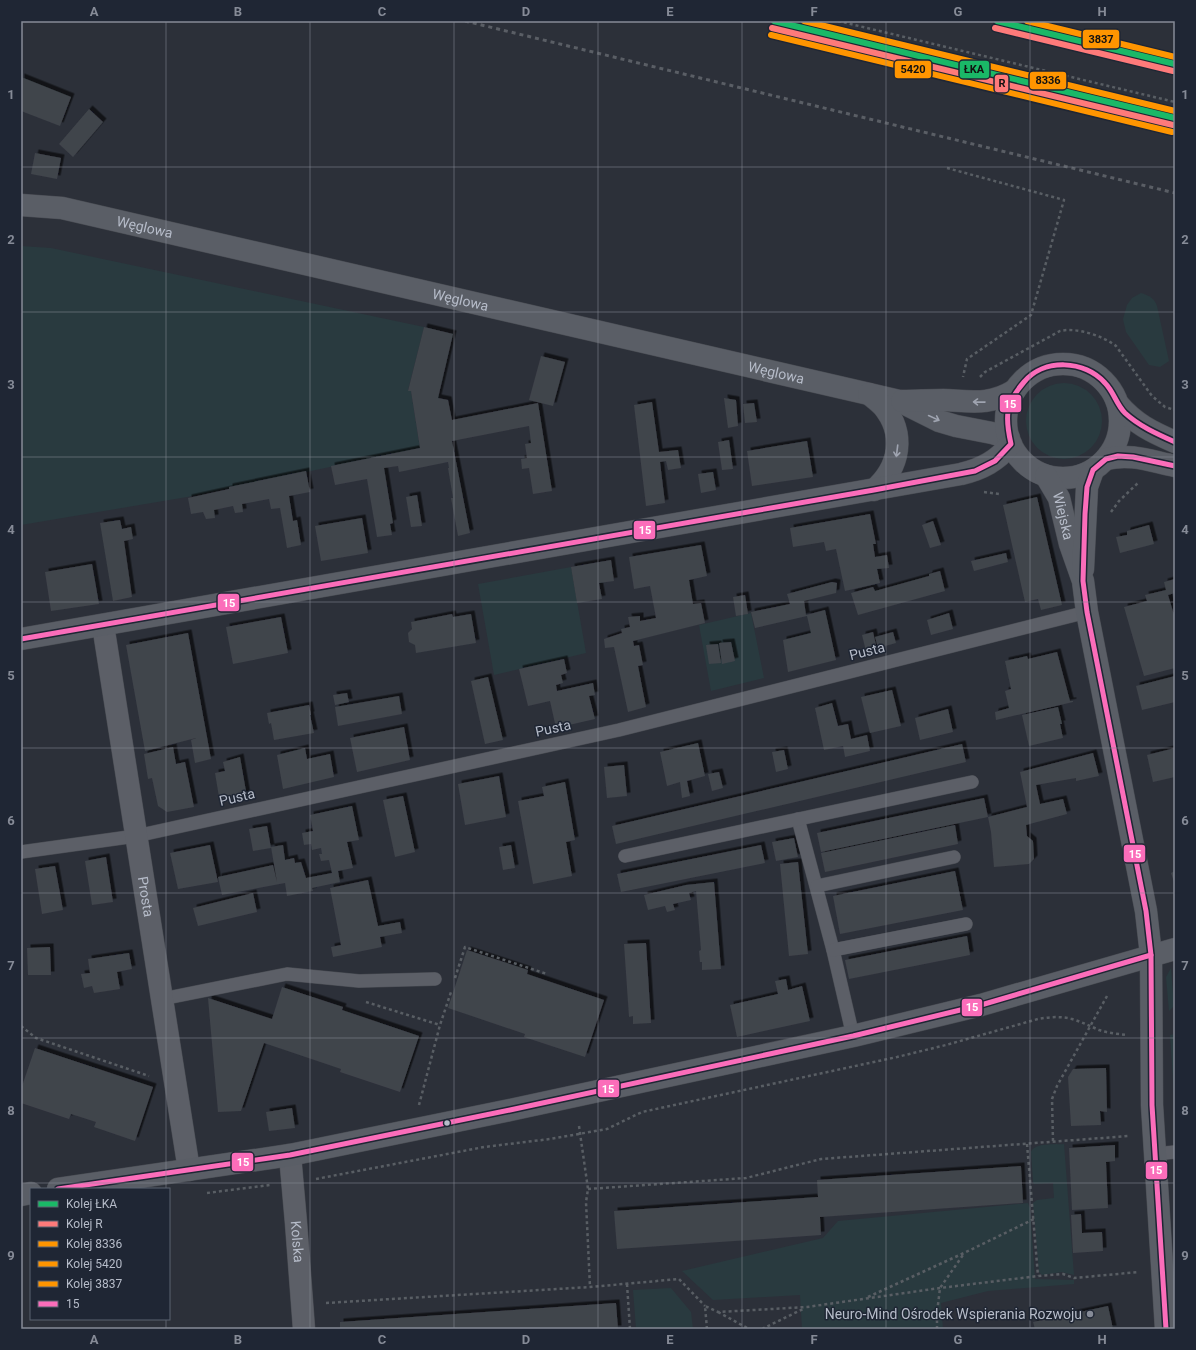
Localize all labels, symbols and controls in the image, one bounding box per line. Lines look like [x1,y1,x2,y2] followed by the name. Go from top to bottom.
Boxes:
[90,4,99,19] text: A
[234,4,242,19] text: B
[378,4,387,19] text: C
[522,4,530,19] text: D
[666,4,674,19] text: E
[810,4,818,19] text: F
[954,4,963,19] text: G
[1097,4,1107,19] text: H
[1082,29,1120,49] line badge: 3837
[1088,33,1114,46] text: 3837
[894,60,932,79] line badge: 5420
[959,60,990,79] line badge: ŁKA
[900,63,926,76] text: 5420
[964,63,985,76] text: ŁKA
[1029,71,1067,90] line badge: 8336
[994,74,1009,93] line badge: R
[1035,74,1061,87] text: 8336
[998,77,1006,90] text: R
[7,87,15,102] text: 1
[1181,87,1189,102] text: 1
[115,213,174,241] street label: Węglowa
[7,232,15,247] text: 2
[1181,232,1189,247] text: 2
[431,286,490,314] street label: Węglowa
[747,358,806,387] street label: Węglowa
[7,377,15,392] text: 3
[1181,377,1189,392] text: 3
[999,394,1022,413] line badge: 15
[973,398,986,405] one-way arrow
[1004,398,1016,411] text: 15
[928,415,940,422] one-way arrow
[893,444,900,457] one-way arrow
[1050,490,1077,541] street label: Wiejska
[633,520,656,540] line badge: 15
[7,522,15,537] text: 4
[1181,522,1189,537] text: 4
[639,524,651,537] text: 15
[217,593,240,612] line badge: 15
[223,597,235,610] text: 15
[848,639,886,663] street label: Pusta
[7,668,15,683] text: 5
[1181,668,1189,683] text: 5
[534,716,572,740] street label: Pusta
[218,785,256,809] street label: Pusta
[7,813,15,828] text: 6
[1181,813,1189,828] text: 6
[1123,844,1146,863] line badge: 15
[1129,848,1141,861] text: 15
[135,875,157,918] street label: Prosta
[7,958,15,973] text: 7
[1181,958,1189,973] text: 7
[961,998,983,1017] line badge: 15
[966,1001,978,1014] text: 15
[597,1079,620,1098] line badge: 15
[602,1083,614,1096] text: 15
[7,1103,15,1118] text: 8
[1181,1103,1189,1118] text: 8
[442,1118,452,1128] unlabelled marker
[231,1152,254,1172] line badge: 15
[237,1156,249,1169] text: 15
[1145,1161,1168,1180] line badge: 15
[1150,1164,1162,1177] text: 15
[30,1188,170,1320] legend
[66,1197,117,1211] text: Kolej ŁKA
[66,1217,103,1231] text: Kolej R
[288,1220,307,1263] street label: Kolska
[66,1237,123,1251] text: Kolej 8336
[7,1248,15,1263] text: 9
[1181,1248,1189,1263] text: 9
[66,1257,123,1271] text: Kolej 5420
[66,1277,123,1291] text: Kolej 3837
[66,1297,80,1311] text: 15
[825,1306,1082,1322] place label: Neuro-Mind Ośrodek Wspierania Rozwoju
[1085,1309,1095,1319] marker: Neuro-Mind Ośrodek Wspierania Rozwoju
[90,1332,99,1347] text: A
[234,1332,242,1347] text: B
[378,1332,387,1347] text: C
[522,1332,530,1347] text: D
[666,1332,674,1347] text: E
[810,1332,818,1347] text: F
[954,1332,963,1347] text: G
[1097,1332,1107,1347] text: H

